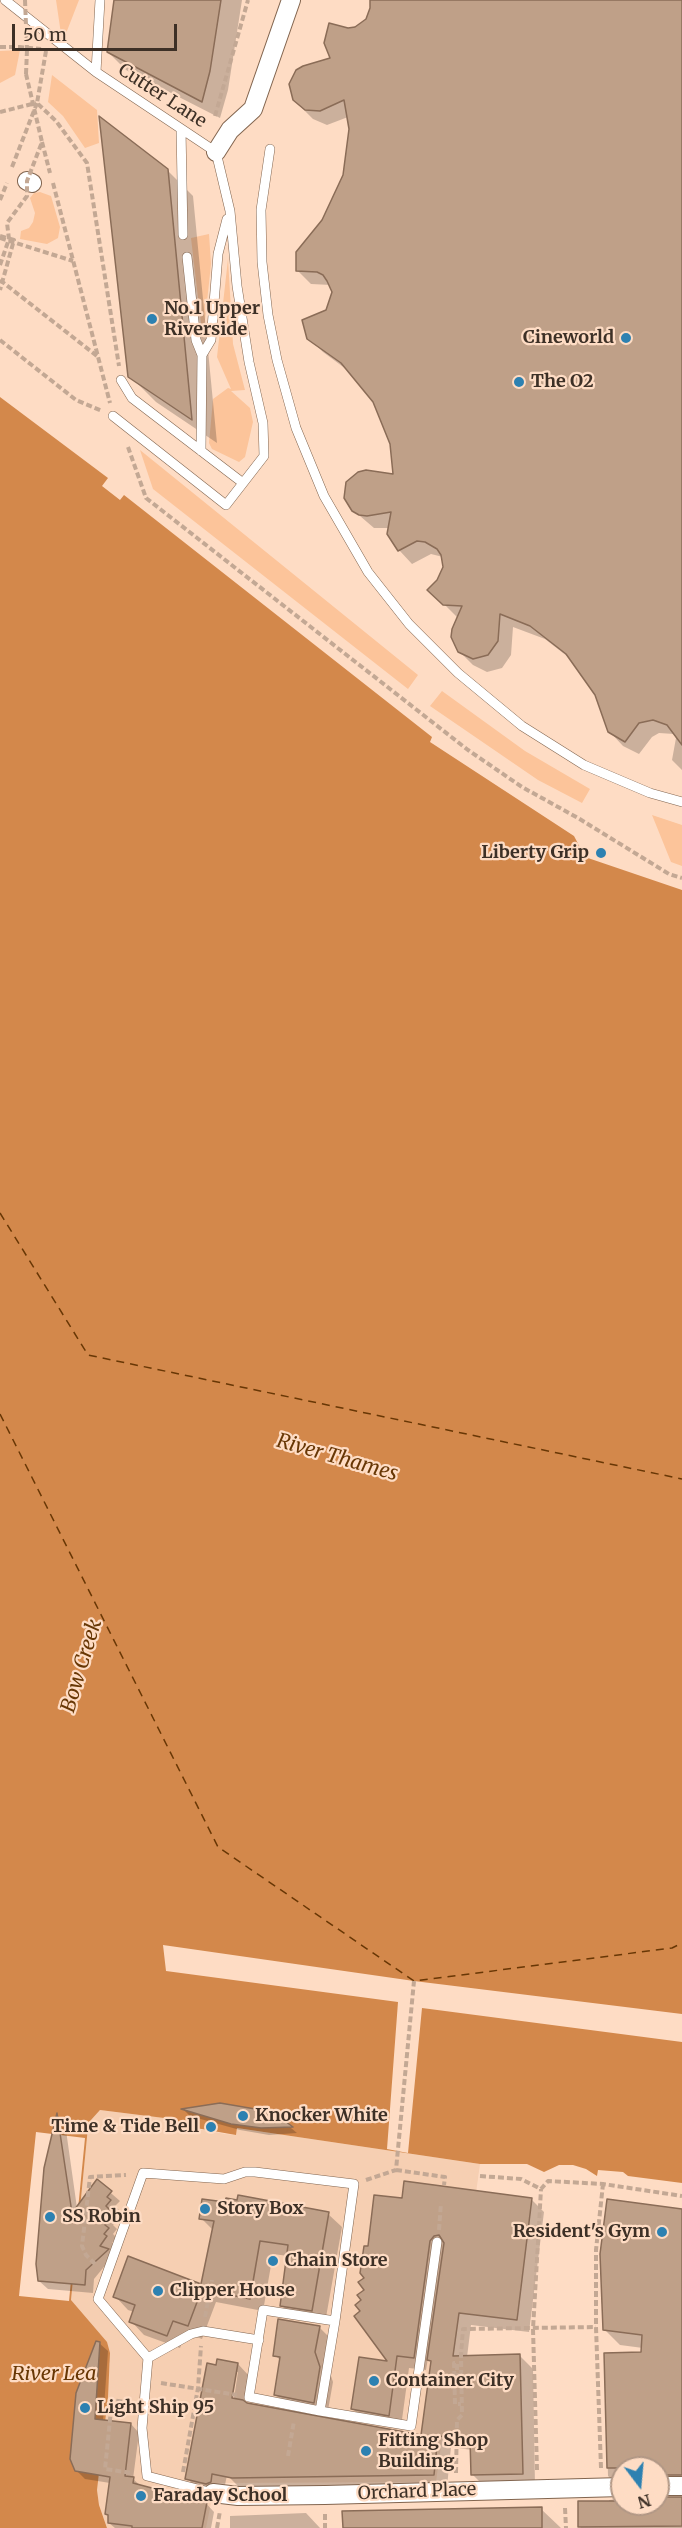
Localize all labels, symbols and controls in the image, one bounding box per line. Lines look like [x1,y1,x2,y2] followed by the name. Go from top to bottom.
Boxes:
[15,12,180,50] scale bar
[23,23,67,46] text: 50 m
[114,59,210,133] street label: Cutter Lane
[164,298,260,340] place label: No.1 Upper Riverside
[145,312,159,326] marker: No.1 Upper Riverside
[523,327,614,349] place label: Cineworld
[619,331,633,345] marker: Cineworld
[531,371,593,393] place label: The O2
[512,375,526,389] marker: The O2
[481,842,589,864] place label: Liberty Grip
[594,846,608,860] marker: Liberty Grip
[274,1429,400,1487] water label: River Thames
[57,1617,107,1715] water label: Bow Creek
[255,2105,388,2127] place label: Knocker White
[236,2109,250,2123] marker: Knocker White
[51,2116,199,2138] place label: Time & Tide Bell
[204,2120,218,2134] marker: Time & Tide Bell
[217,2198,304,2220] place label: Story Box
[198,2202,212,2216] marker: Story Box
[62,2206,141,2228] place label: SS Robin
[43,2210,57,2224] marker: SS Robin
[513,2221,650,2243] place label: Resident's Gym
[655,2225,669,2239] marker: Resident's Gym
[285,2250,388,2272] place label: Chain Store
[266,2254,280,2268] marker: Chain Store
[170,2280,295,2302] place label: Clipper House
[151,2284,165,2298] marker: Clipper House
[12,2362,96,2386] water label: River Lea
[386,2370,514,2392] place label: Container City
[367,2374,381,2388] marker: Container City
[97,2397,214,2419] place label: Light Ship 95
[78,2401,92,2415] marker: Light Ship 95
[378,2430,488,2472] place label: Fitting Shop Building
[359,2444,373,2458] marker: Fitting Shop Building
[610,2456,670,2516] north arrow
[357,2479,477,2505] street label: Orchard Place
[153,2485,287,2507] place label: Faraday School
[134,2489,148,2503] marker: Faraday School
[636,2490,653,2513] text: N

